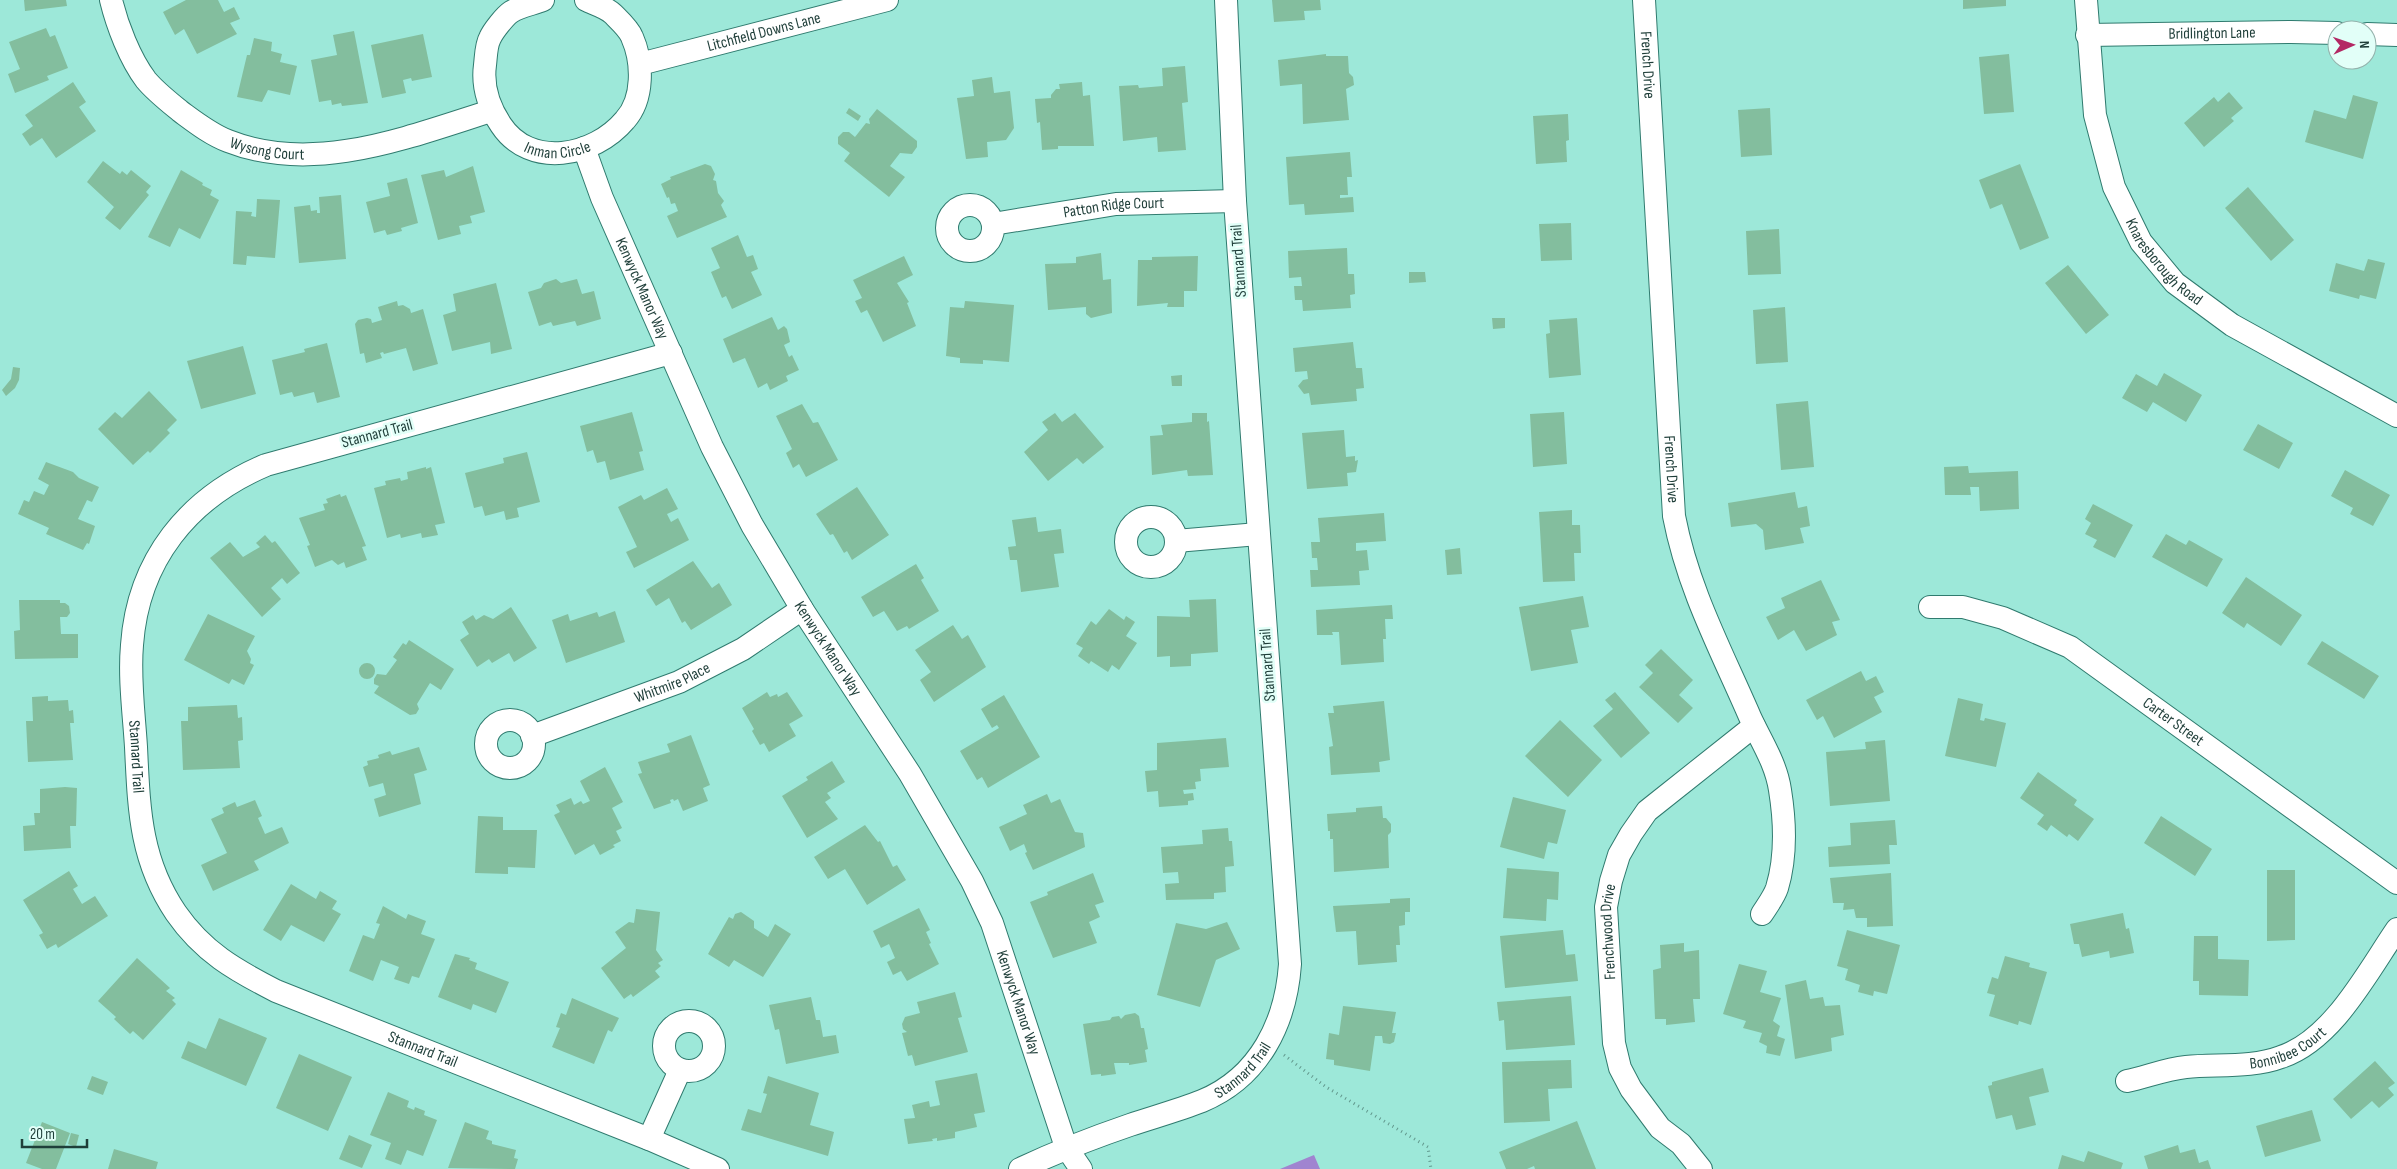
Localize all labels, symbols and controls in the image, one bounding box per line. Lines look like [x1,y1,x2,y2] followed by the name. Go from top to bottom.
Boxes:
[705,8,823,56] street label: Litchfield Downs Lane
[2327,20,2377,70] north arrow
[2168,23,2256,43] street label: Bridlington Lane
[1636,31,1659,99] street label: French Drive
[2356,41,2373,49] text: N
[227,133,304,164] street label: Wysong Court
[521,137,593,163] street label: Inman Circle
[1062,193,1164,222] street label: Patton Ridge Court
[2121,215,2206,309] street label: Knaresborough Road
[1227,224,1251,298] street label: Stannard Trail
[611,235,673,342] street label: Kenwyck Manor Way
[339,415,415,453] street label: Stannard Trail
[1660,435,1683,503] street label: French Drive
[790,598,866,699] street label: Kenwyck Manor Way
[1256,628,1280,702] street label: Stannard Trail
[632,658,713,707] street label: Whitmire Place
[2139,693,2208,750] street label: Carter Street
[125,720,148,794] street label: Stannard Trail
[1596,882,1620,980] street label: Frenchwood Drive
[992,948,1044,1057] street label: Kenwyck Manor Way
[2249,1023,2330,1073] street label: Bonnibee Court
[385,1027,460,1072] street label: Stannard Trail
[1211,1039,1275,1103] street label: Stannard Trail
[22,1116,88,1148] scale bar
[30,1125,55,1144] text: 20 m

